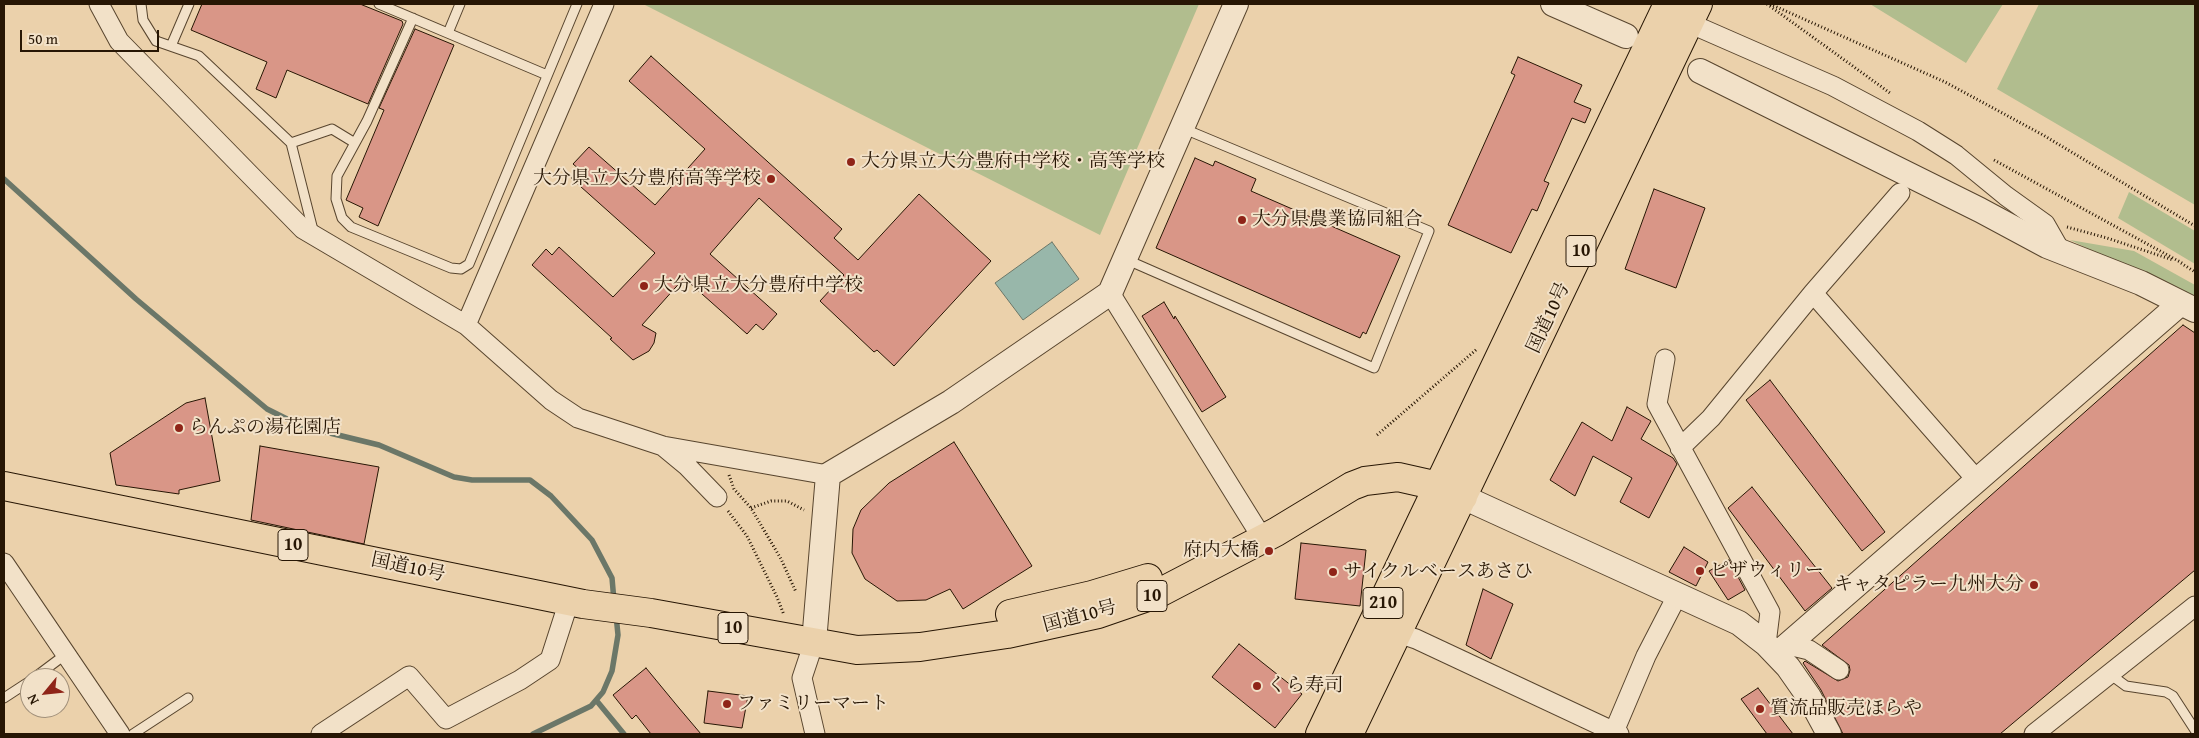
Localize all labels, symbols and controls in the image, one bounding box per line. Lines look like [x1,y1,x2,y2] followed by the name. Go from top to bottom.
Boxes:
[22,20,161,52] scale bar
[28,28,58,49] text: 50 m
[861,151,1165,173] place label: 大分県立大分豊府中学校・高等学校
[845,156,857,168] marker: 大分県立大分豊府中学校・高等学校
[533,168,761,190] place label: 大分県立大分豊府高等学校
[765,173,777,185] marker: 大分県立大分豊府高等学校
[1252,209,1423,231] place label: 大分県農業協同組合
[1236,214,1248,226] marker: 大分県農業協同組合
[1566,236,1596,266] road number: 10
[654,275,863,297] place label: 大分県立大分豊府中学校
[1523,279,1575,357] street label: 国道10号
[638,280,650,292] marker: 大分県立大分豊府中学校
[189,417,341,439] place label: らんぷの湯花園店
[173,422,185,434] marker: らんぷの湯花園店
[278,530,308,560] road number: 10
[1183,540,1259,562] place label: 府内大橋
[1263,545,1275,557] marker: 府内大橋
[369,549,447,587] street label: 国道10号
[1710,560,1824,582] place label: ピザウィリー
[1343,561,1533,583] place label: サイクルベースあさひ
[1694,565,1706,577] marker: ピザウィリー
[1327,566,1339,578] marker: サイクルベースあさひ
[1834,574,2024,596] place label: キャタピラー九州大分
[2028,579,2040,591] marker: キャタピラー九州大分
[1137,580,1167,612] road number: 10
[1363,588,1403,618] road number: 210
[1041,596,1119,638] street label: 国道10号
[718,612,748,644] road number: 10
[20,668,70,718] north arrow
[1267,675,1343,697] place label: くら寿司
[1251,680,1263,692] marker: くら寿司
[22,691,44,708] text: N
[737,693,889,715] place label: ファミリーマート
[721,698,733,710] marker: ファミリーマート
[1770,698,1922,720] place label: 質流品販売ほらや
[1754,703,1766,715] marker: 質流品販売ほらや

